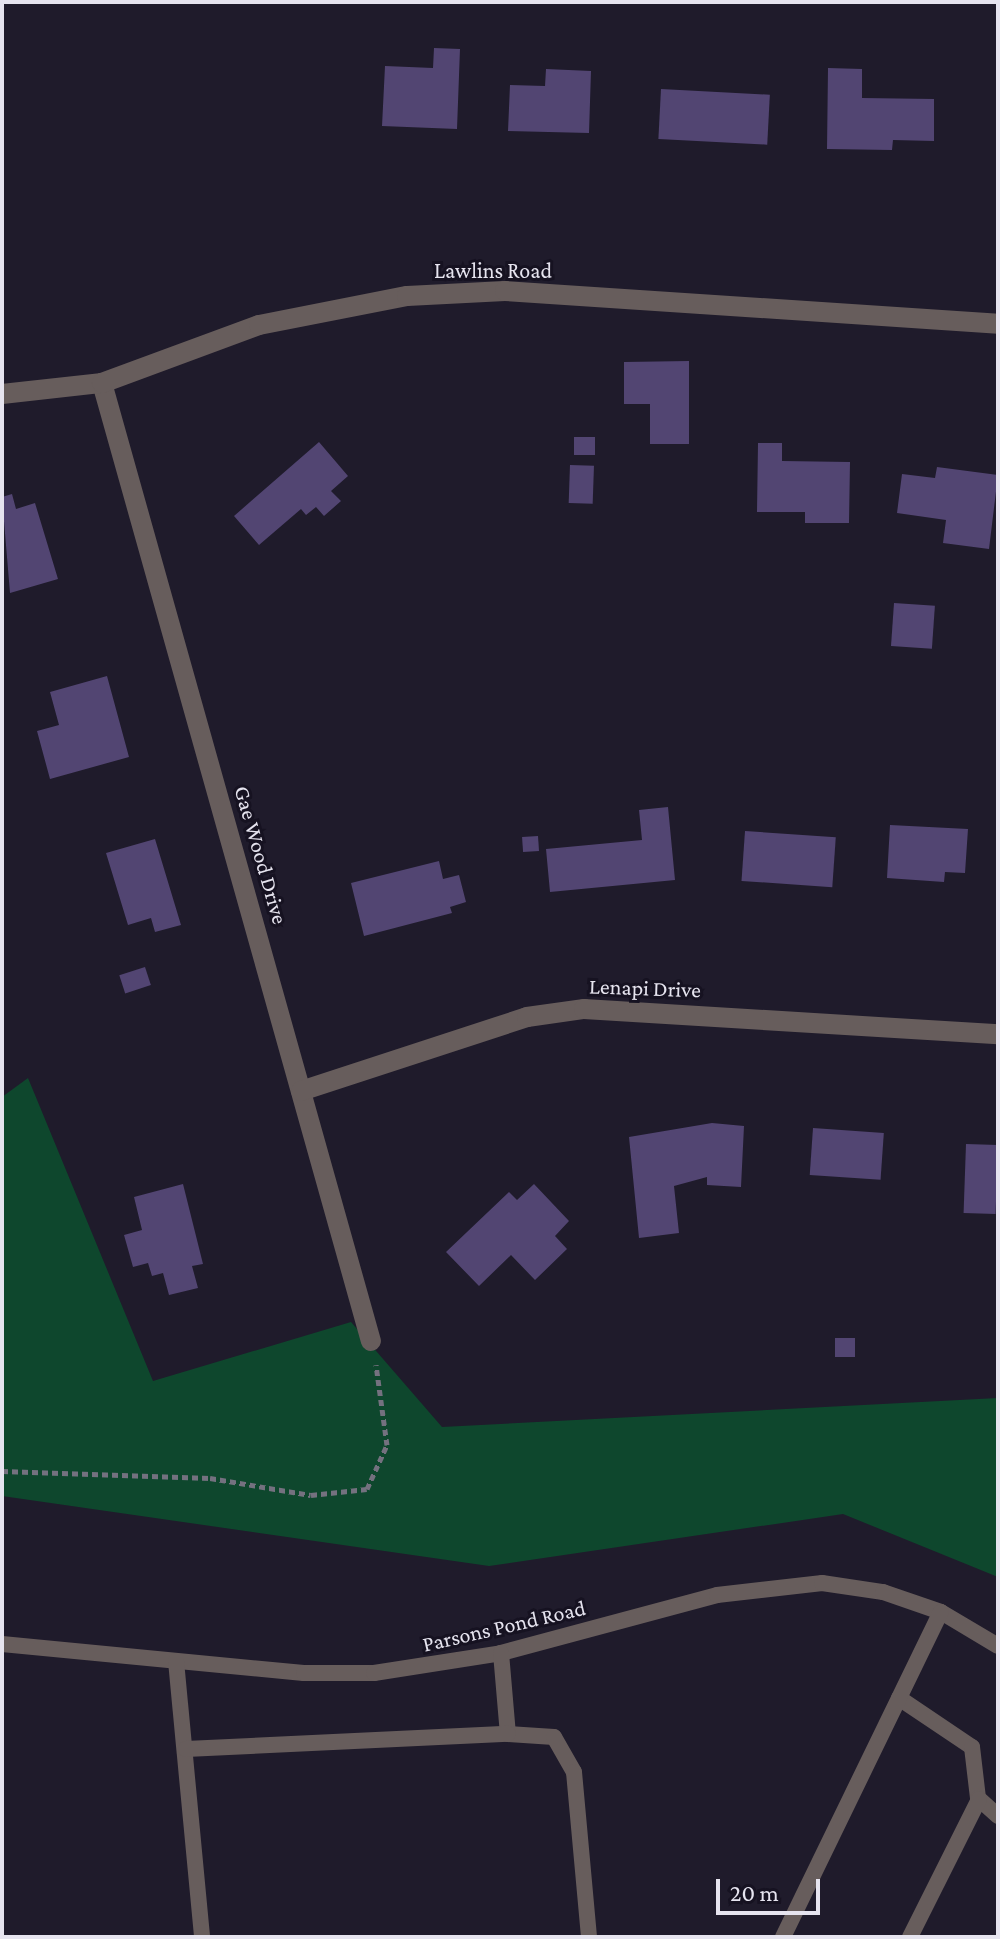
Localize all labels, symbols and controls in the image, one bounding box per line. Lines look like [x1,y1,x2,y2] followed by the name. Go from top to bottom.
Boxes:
[434,258,552,284] street label: Lawlins Road
[229,783,293,927] street label: Gae Wood Drive
[589,973,701,1003] street label: Lenapi Drive
[420,1594,588,1658] street label: Parsons Pond Road
[720,1863,824,1913] scale bar
[730,1879,779,1906] text: 20 m

